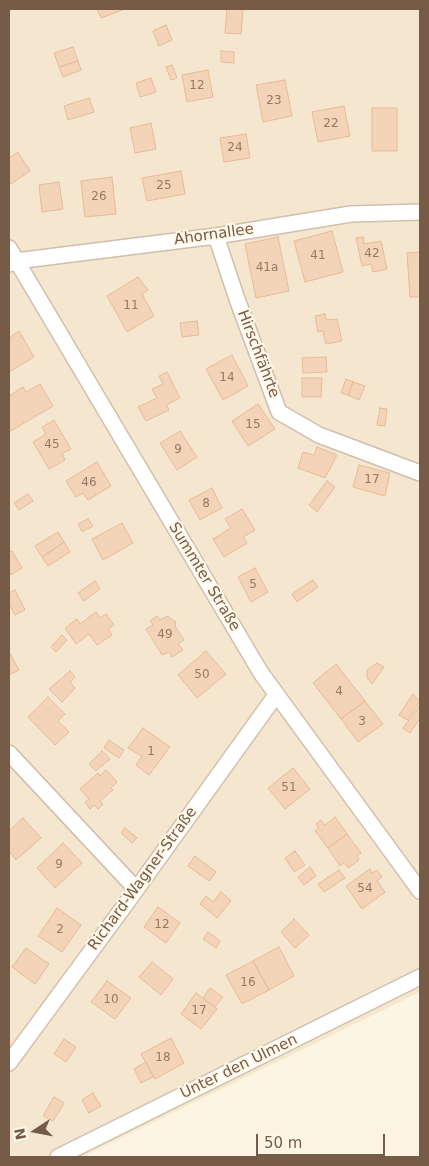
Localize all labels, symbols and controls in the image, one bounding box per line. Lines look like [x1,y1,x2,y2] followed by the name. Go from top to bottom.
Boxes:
[189,79,205,93] house number: 12
[266,94,282,108] house number: 23
[323,117,339,131] house number: 22
[227,141,243,155] house number: 24
[156,179,172,193] house number: 25
[91,190,107,204] house number: 26
[173,220,255,250] street label: Ahornallee
[364,247,380,261] house number: 42
[310,249,326,263] house number: 41
[256,261,278,275] house number: 41a
[123,299,139,313] house number: 11
[233,308,283,400] street label: Hirschfährte
[219,371,235,385] house number: 14
[245,418,261,432] house number: 15
[44,438,60,452] house number: 45
[174,443,182,457] house number: 9
[364,473,380,487] house number: 17
[81,476,97,490] house number: 46
[202,497,210,511] house number: 8
[164,519,244,635] street label: Summter Straße
[249,578,257,592] house number: 5
[157,628,173,642] house number: 49
[194,668,210,682] house number: 50
[335,685,343,699] house number: 4
[358,715,366,729] house number: 3
[147,745,155,759] house number: 1
[281,781,297,795] house number: 51
[85,804,201,954] street label: Richard-Wagner-Straße
[55,858,63,872] house number: 9
[357,882,373,896] house number: 54
[154,918,170,932] house number: 12
[56,923,64,937] house number: 2
[240,976,256,990] house number: 16
[103,993,119,1007] house number: 10
[191,1004,207,1018] house number: 17
[178,1031,300,1103] street label: Unter den Ulmen
[155,1051,171,1065] house number: 18
[10,1106,60,1156] north arrow
[259,1124,388,1156] scale bar
[11,1127,29,1141] text: N
[264,1134,302,1152] text: 50 m

